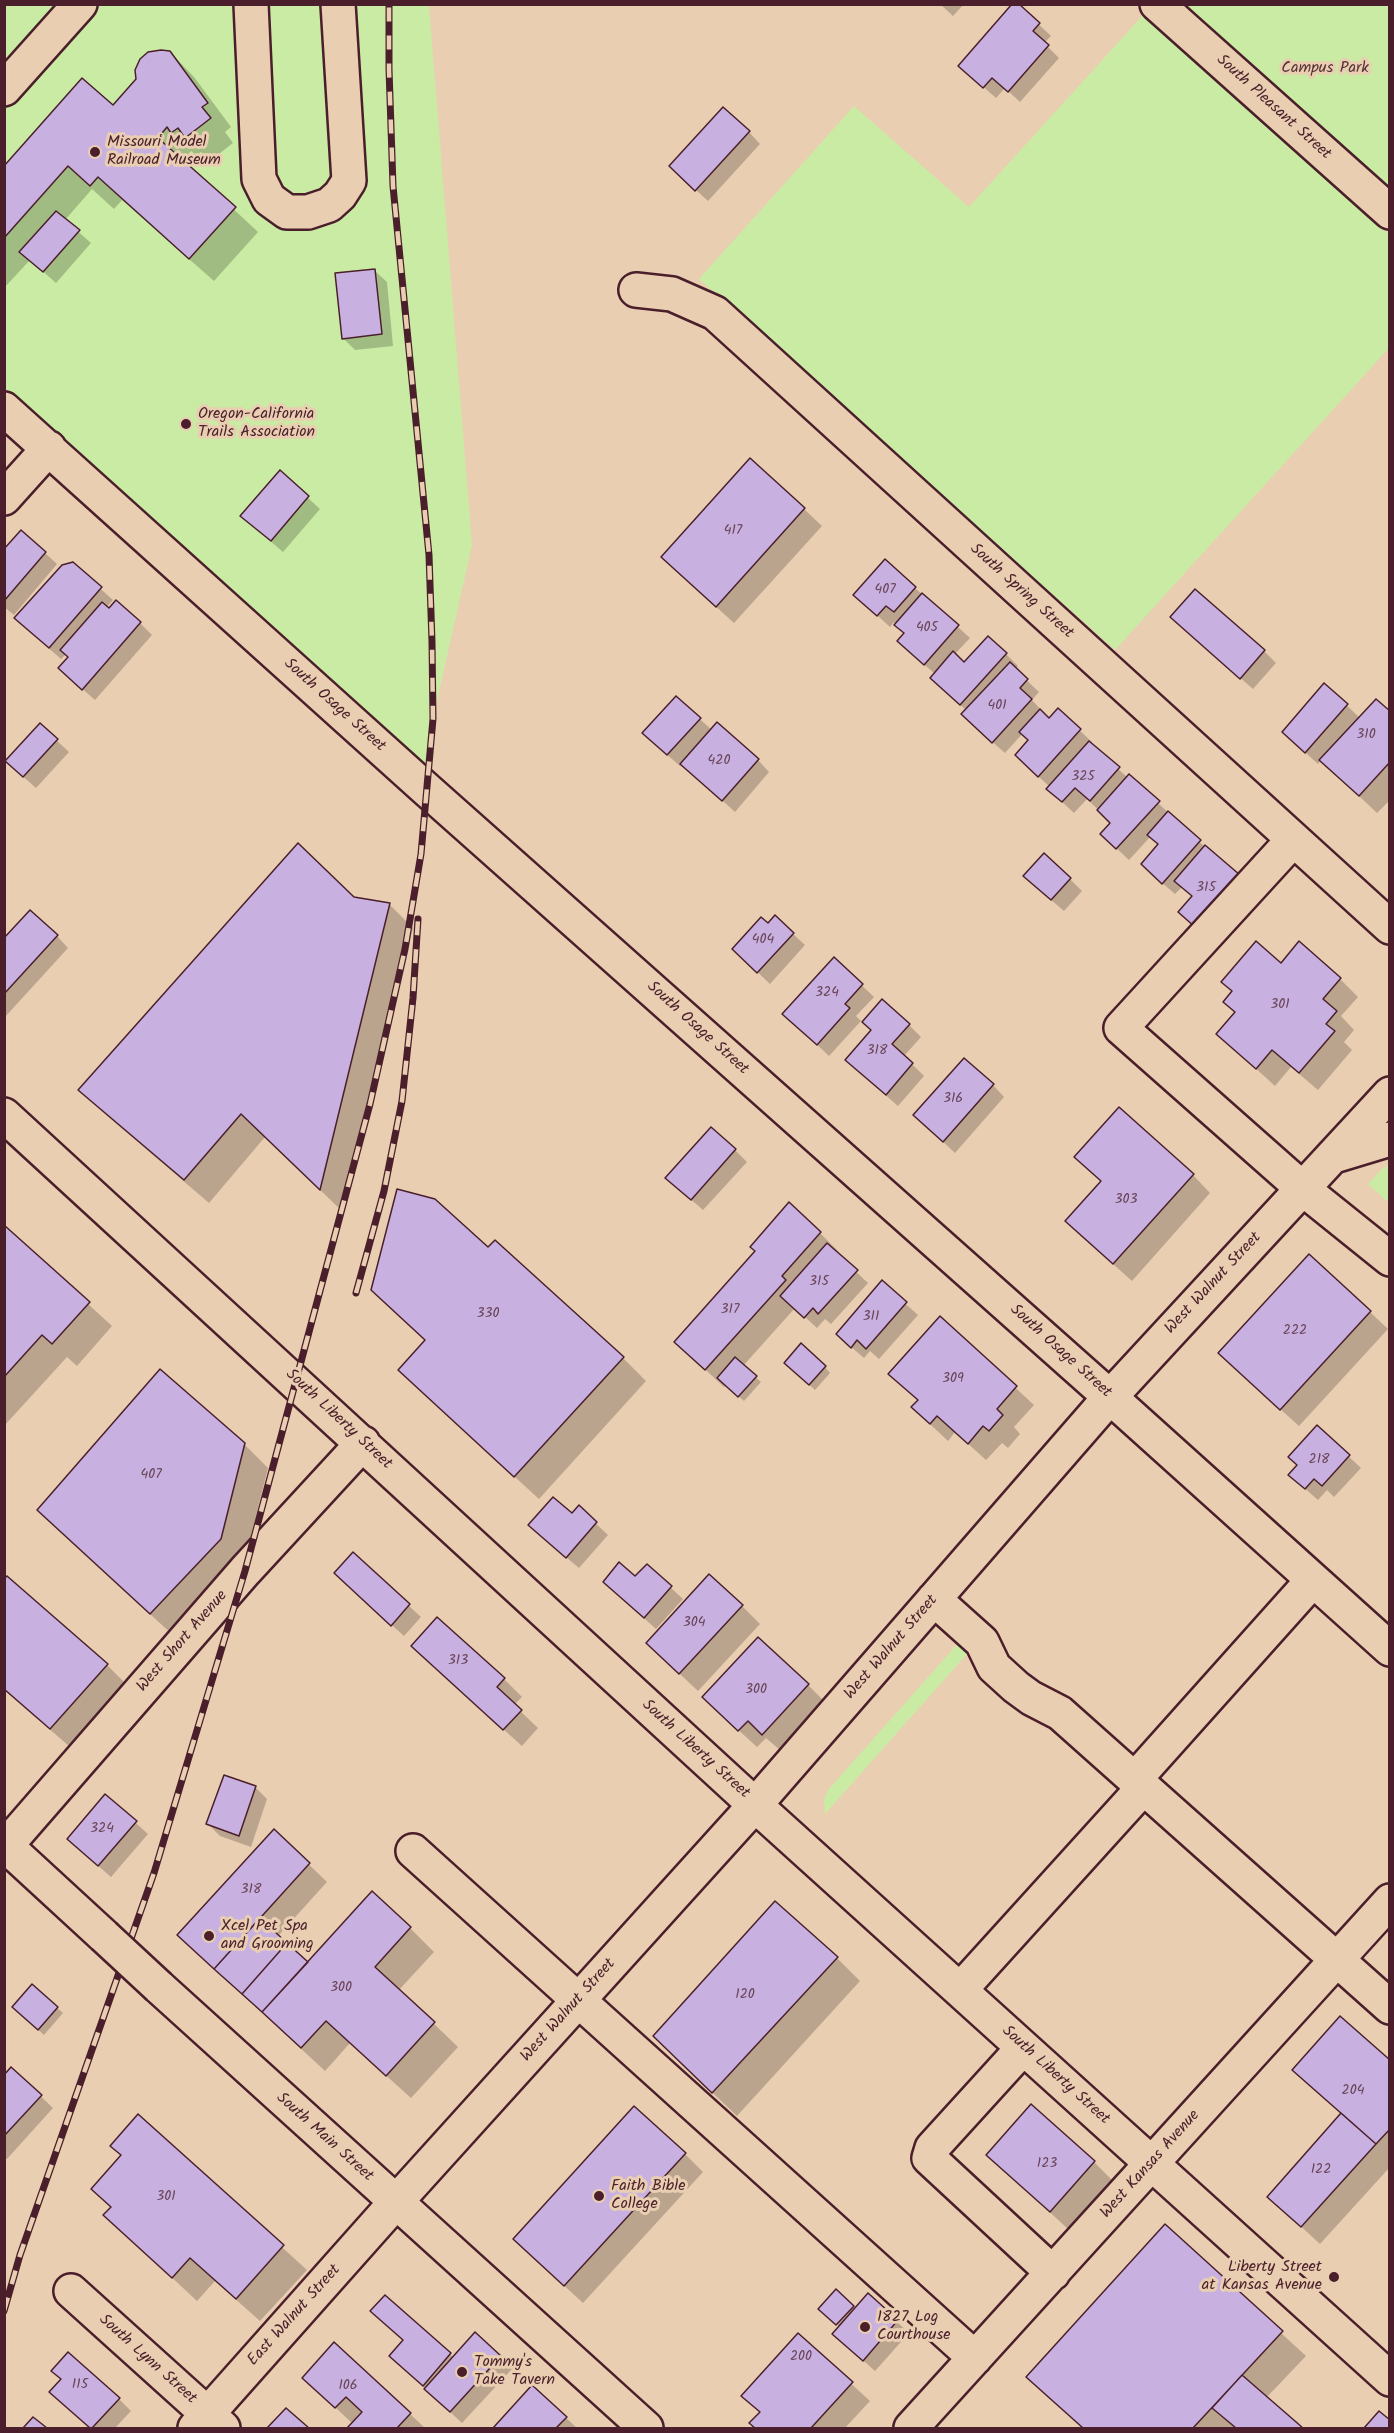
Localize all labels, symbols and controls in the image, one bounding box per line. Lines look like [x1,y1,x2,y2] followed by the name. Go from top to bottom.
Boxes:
[1212,51,1334,165] street label: South Pleasant Street
[1281,59,1369,79] park label: Campus Park
[107,133,221,171] place label: Missouri Model Railroad Museum
[88,145,102,159] marker: Missouri Model Railroad Museum
[198,405,315,443] place label: Oregon-California Trails Association
[179,417,193,431] marker: Oregon-California Trails Association
[724,524,742,540] house number: 417
[965,540,1077,644] street label: South Spring Street
[874,583,896,599] house number: 407
[916,621,938,637] house number: 405
[279,655,389,757] street label: South Osage Street
[987,699,1007,715] house number: 401
[1356,728,1376,744] house number: 310
[708,754,730,770] house number: 420
[1071,770,1095,786] house number: 325
[1196,881,1216,897] house number: 315
[752,933,774,949] house number: 404
[642,978,752,1080] street label: South Osage Street
[815,986,839,1002] house number: 324
[1270,998,1290,1014] house number: 301
[867,1044,887,1060] house number: 318
[943,1092,963,1108] house number: 316
[1115,1193,1137,1209] house number: 303
[1162,1229,1266,1339] street label: West Walnut Street
[809,1275,829,1291] house number: 315
[1005,1301,1115,1403] street label: South Osage Street
[721,1303,739,1319] house number: 317
[477,1307,499,1323] house number: 330
[863,1310,879,1326] house number: 311
[1283,1324,1307,1340] house number: 222
[281,1366,395,1474] street label: South Liberty Street
[942,1372,964,1388] house number: 309
[1309,1453,1329,1469] house number: 218
[140,1468,162,1484] house number: 407
[134,1587,232,1697] street label: West Short Avenue
[841,1592,943,1704] street label: West Walnut Street
[683,1616,705,1632] house number: 304
[448,1654,468,1670] house number: 313
[745,1683,767,1699] house number: 300
[637,1696,753,1804] street label: South Liberty Street
[90,1822,114,1838] house number: 324
[241,1883,261,1899] house number: 318
[221,1917,314,1955] place label: Xcel Pet Spa and Grooming
[202,1929,216,1943] marker: Xcel Pet Spa and Grooming
[518,1955,620,2067] street label: West Walnut Street
[330,1981,352,1997] house number: 300
[735,1988,755,2004] house number: 120
[997,2022,1113,2130] street label: South Liberty Street
[1342,2084,1364,2100] house number: 204
[271,2089,377,2187] street label: South Main Street
[1097,2107,1205,2223] street label: West Kansas Avenue
[1037,2157,1057,2173] house number: 123
[1311,2163,1331,2179] house number: 122
[611,2177,685,2215] place label: Faith Bible College
[592,2189,606,2203] marker: Faith Bible College
[156,2190,176,2206] house number: 301
[1202,2258,1322,2296] place label: Liberty Street at Kansas Avenue
[244,2261,346,2371] street label: East Walnut Street
[1327,2270,1341,2284] marker: Liberty Street at Kansas Avenue
[877,2308,951,2346] place label: 1827 Log Courthouse
[94,2311,200,2409] street label: South Lynn Street
[858,2320,872,2334] marker: 1827 Log Courthouse
[790,2350,812,2366] house number: 200
[474,2353,555,2391] place label: Tommy's Take Tavern
[455,2365,469,2379] marker: Tommy's Take Tavern
[72,2378,88,2394] house number: 115
[338,2379,358,2395] house number: 106

